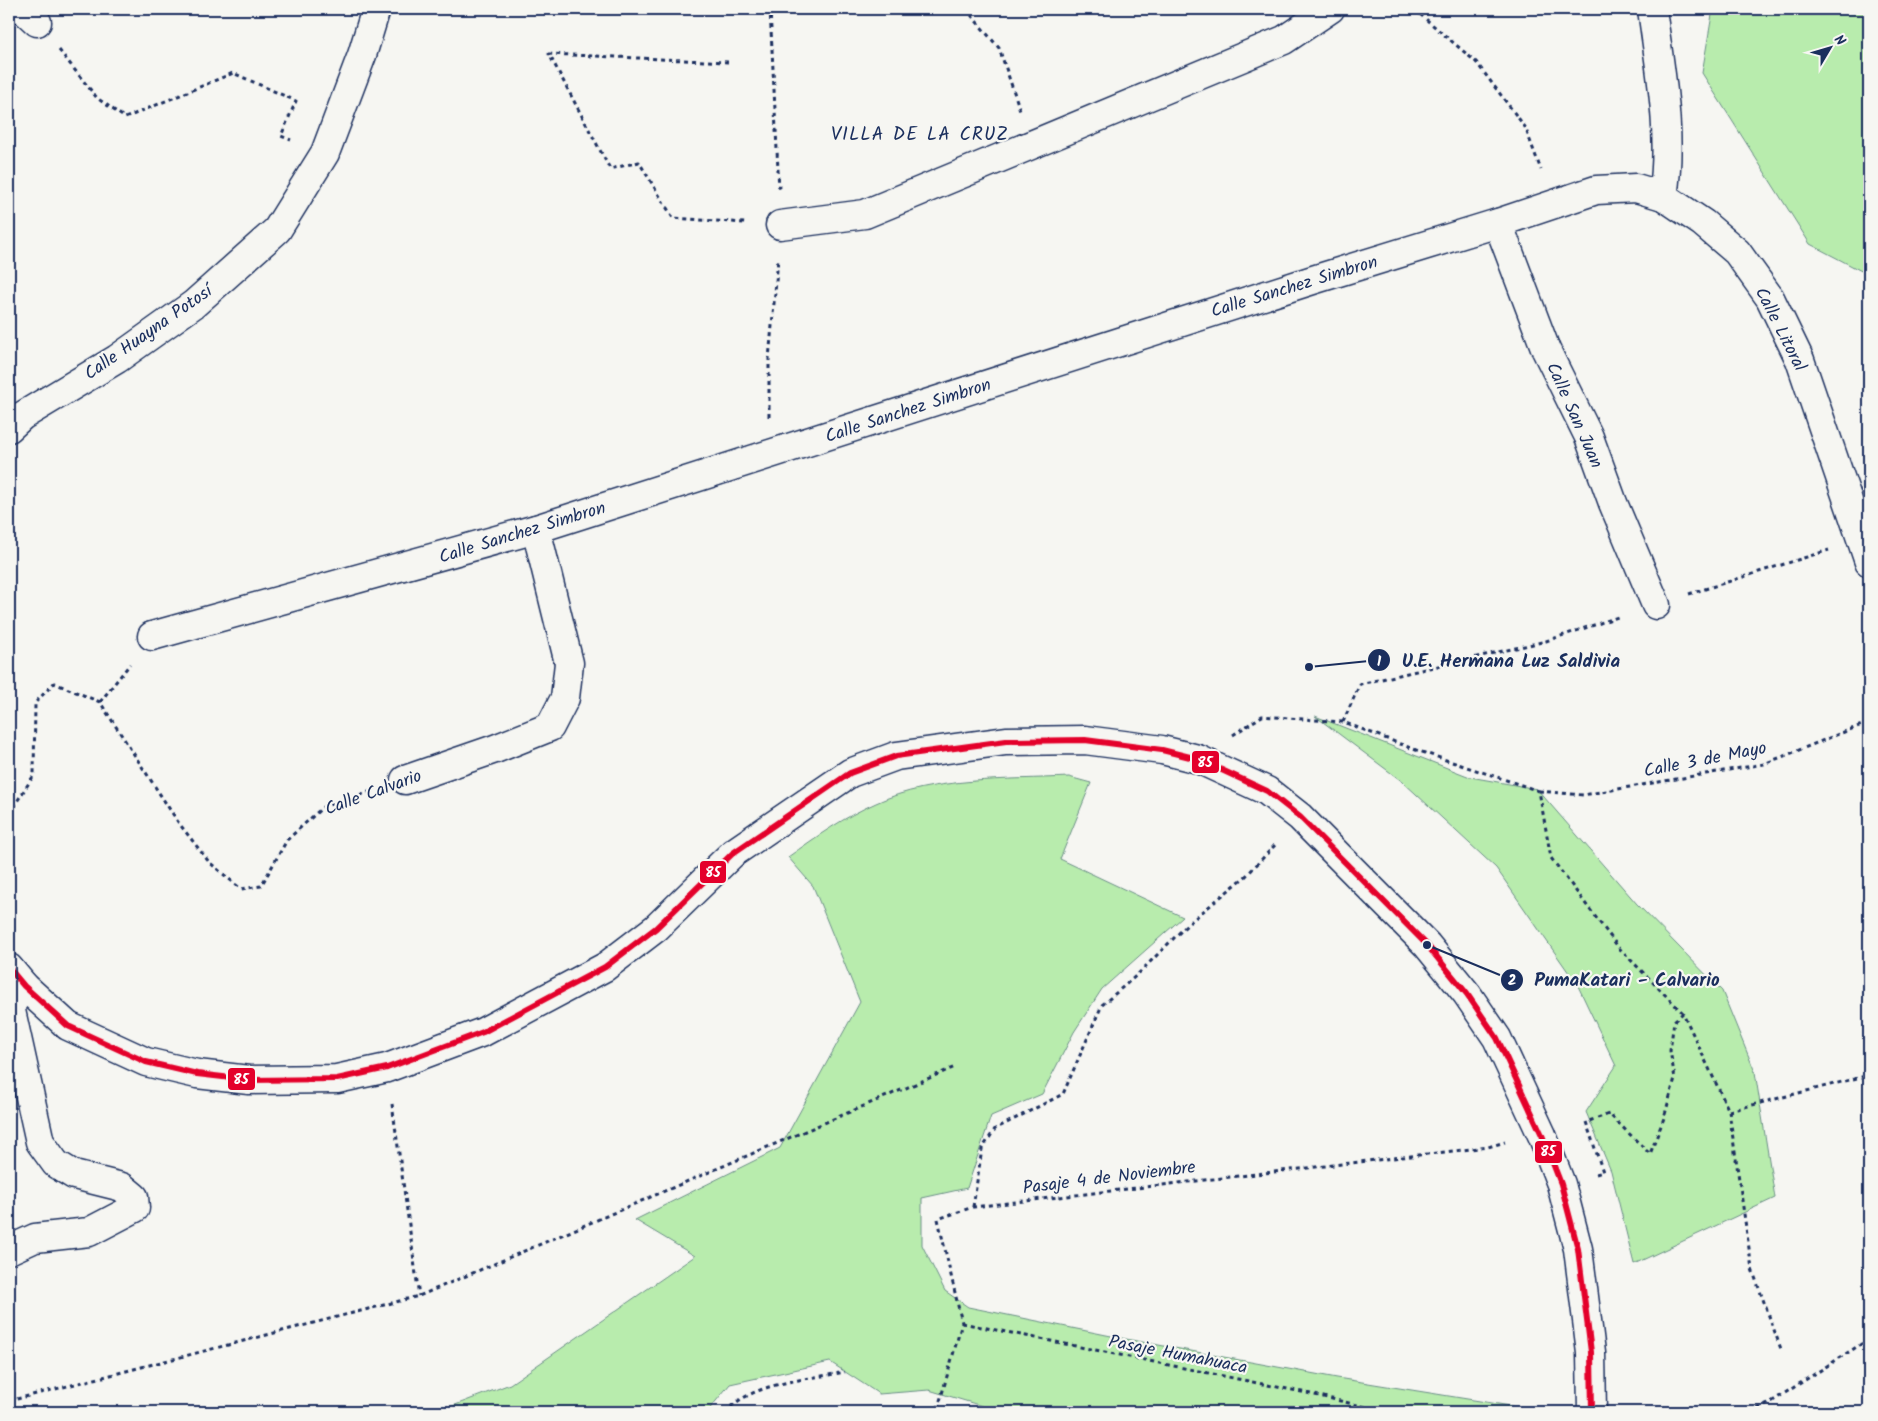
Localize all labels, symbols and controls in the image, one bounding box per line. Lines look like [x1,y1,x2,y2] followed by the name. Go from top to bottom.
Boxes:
[1806,22,1856,72] north arrow
[1828,30,1851,51] text: N
[831,120,1009,150] district label: VILLA DE LA CRUZ
[1207,248,1381,327] street label: Calle Sanchez Simbron
[79,276,221,388] street label: Calle Huayna Potosí
[1746,282,1814,378] street label: Calle Litoral
[1537,358,1610,473] street label: Calle San Juan
[822,371,995,452] street label: Calle Sanchez Simbron
[435,494,609,573] street label: Calle Sanchez Simbron
[1366,643,1630,677] callout: U.E. Hermana Luz Saldivia
[1402,647,1621,677] text: U.E. Hermana Luz Saldivia
[1377,650,1382,674] text: 1
[1641,734,1769,787] street label: Calle 3 de Mayo
[1191,750,1220,774] line badge: 85
[1197,752,1215,774] text: 85
[321,762,426,824] street label: Calle Calvario
[699,860,727,884] line badge: 85
[705,862,723,884] text: 85
[1499,963,1730,997] callout: PumaKatari - Calvario
[1534,966,1720,996] text: PumaKatari - Calvario
[1508,969,1517,993] text: 2
[227,1067,256,1091] line badge: 85
[233,1069,251,1091] text: 85
[1534,1140,1563,1164] line badge: 85
[1540,1141,1558,1163] text: 85
[1021,1154,1197,1203] street label: Pasaje 4 de Noviembre
[1106,1328,1250,1383] street label: Pasaje Humahuaca

